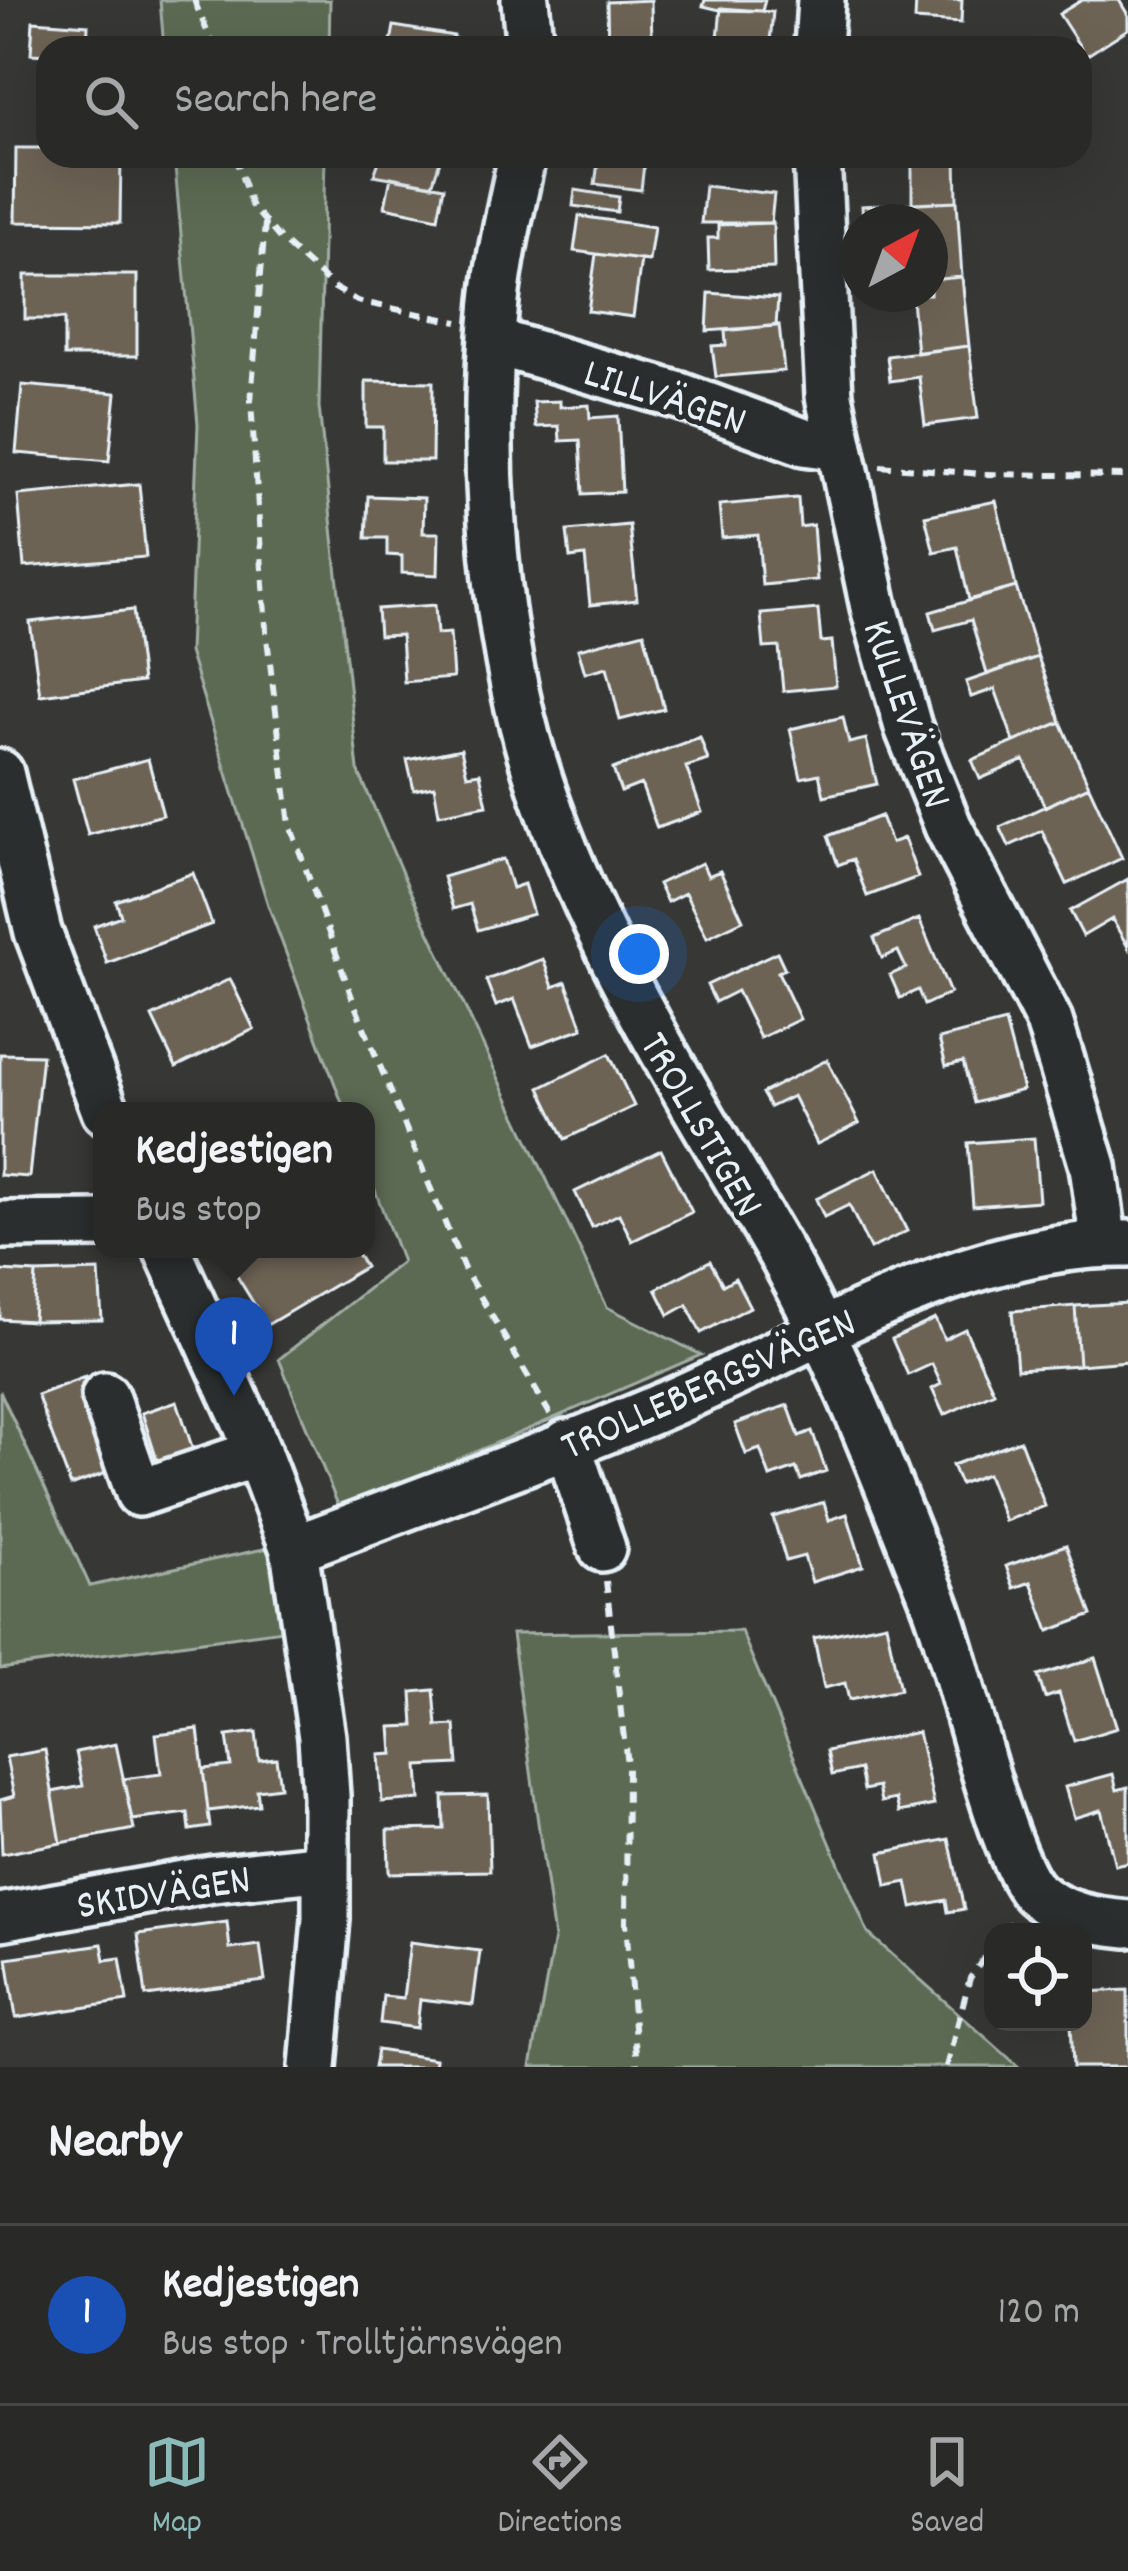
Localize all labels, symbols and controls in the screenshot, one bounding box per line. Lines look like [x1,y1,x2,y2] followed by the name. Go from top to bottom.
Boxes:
[36,36,1092,168] search box
[78,69,144,135] icon: search
[174,70,377,134] text: Search here
[840,204,948,312] north arrow
[575,346,753,455] street label: LILLVÄGEN
[843,613,964,818] street label: KULLEVÄGEN
[609,924,669,984] your location
[621,1023,775,1230] street label: TROLLSTIGEN
[93,1102,375,1258] popup
[135,1121,333,1185] text: Kedjestigen
[135,1185,262,1240] text: Bus stop
[553,1296,867,1479] street label: TROLLEBERGSVÄGEN
[195,1297,273,1396] pin: 1
[73,1853,255,1939] street label: SKIDVÄGEN
[984,1923,1092,2031] map controls
[984,1923,1092,2031] button: locate
[48,2109,181,2181] text: Nearby
[162,2255,359,2319] text: Kedjestigen
[83,2287,91,2342] text: 1
[997,2287,1080,2342] text: 120 m
[162,2319,563,2374] text: Bus stop · Trolltjärnsvägen
[144,2429,210,2548] tab: Map
[498,2429,623,2548] tab: Directions
[910,2429,984,2548] tab: Saved

